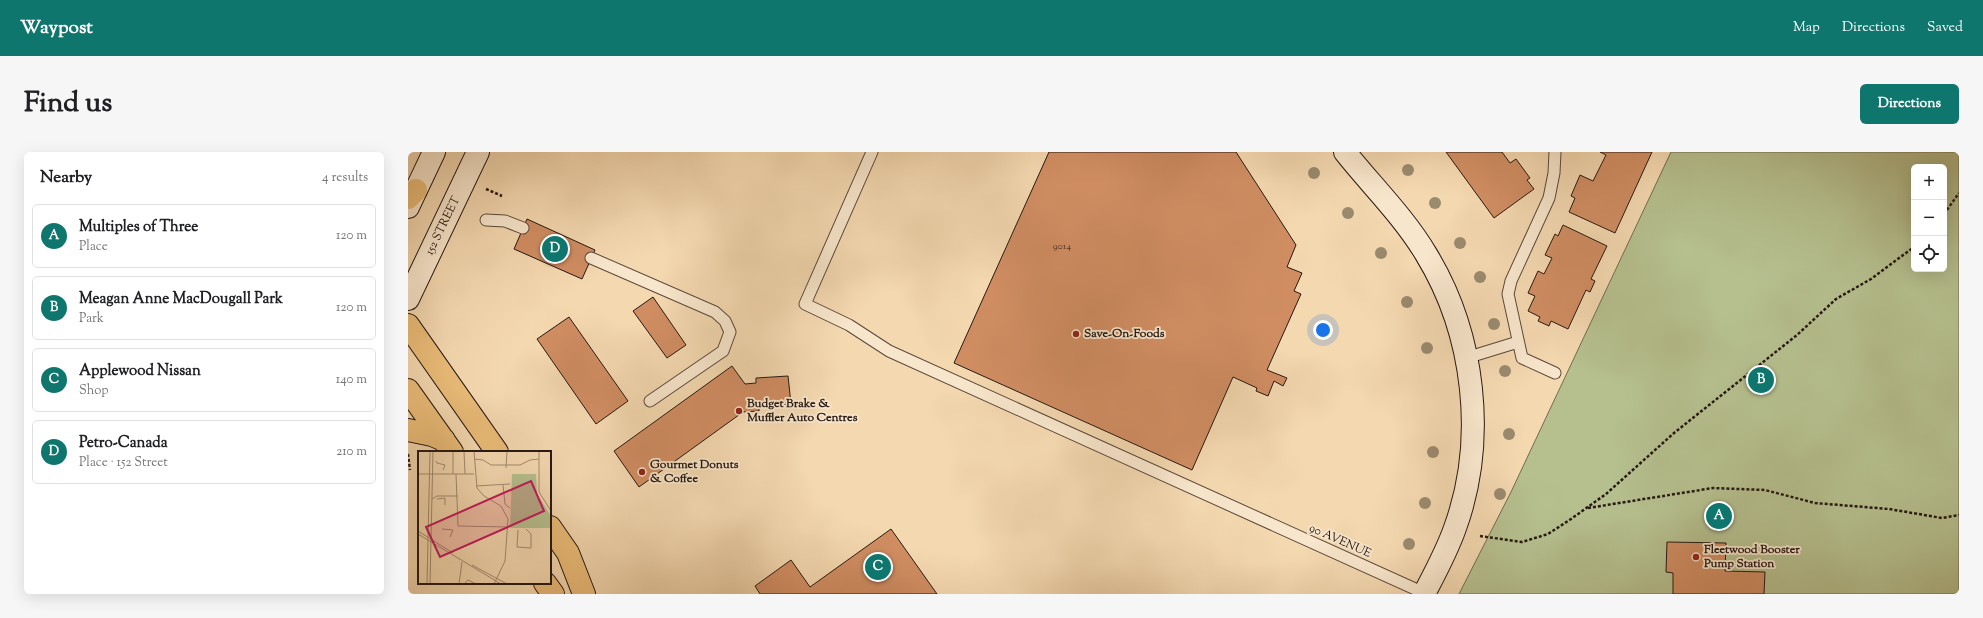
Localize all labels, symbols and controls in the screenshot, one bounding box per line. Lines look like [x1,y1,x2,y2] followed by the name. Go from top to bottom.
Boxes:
[20,15,93,42] text: Waypost
[1793,18,1820,38] text: Map
[1842,18,1905,38] text: Directions
[1927,18,1963,38] text: Saved
[24,84,112,124] text: Find us
[1860,84,1959,124] button: Directions
[1911,164,1947,272] map controls
[1911,164,1947,200] button: +
[40,166,92,190] text: Nearby
[322,169,368,187] text: 4 results
[421,193,465,258] street label: 152 STREET
[1911,200,1947,236] button: −
[79,217,198,238] text: Multiples of Three
[49,227,59,245] text: A
[336,227,367,245] text: 120 m
[542,234,568,264] pin: D
[1911,236,1947,272] button: locate
[79,238,108,256] text: Place
[1053,239,1071,254] house number: 9014
[79,289,283,310] text: Meagan Anne MacDougall Park
[50,299,58,317] text: B
[336,299,367,317] text: 120 m
[79,310,104,328] text: Park
[1313,320,1333,340] your location
[1084,325,1165,343] place label: Save-On-Foods
[1071,329,1081,339] marker: Save-On-Foods
[79,361,201,382] text: Applewood Nissan
[1748,365,1774,395] pin: B
[49,371,59,389] text: C
[336,371,367,389] text: 140 m
[79,382,108,400] text: Shop
[746,395,858,427] place label: Budget Brake & Muffler Auto Centres
[734,406,744,416] marker: Budget Brake & Muffler Auto Centres
[79,433,168,454] text: Petro-Canada
[49,443,59,461] text: D
[336,443,367,461] text: 210 m
[418,451,551,584] inset map
[79,454,168,472] text: Place · 152 Street
[650,456,739,488] place label: Gourmet Donuts & Coffee
[637,467,647,477] marker: Gourmet Donuts & Coffee
[1706,501,1732,531] pin: A
[1306,519,1375,563] street label: 90 AVENUE
[1703,541,1800,573] place label: Fleetwood Booster Pump Station
[865,552,891,582] pin: C
[1691,552,1701,562] marker: Fleetwood Booster Pump Station

